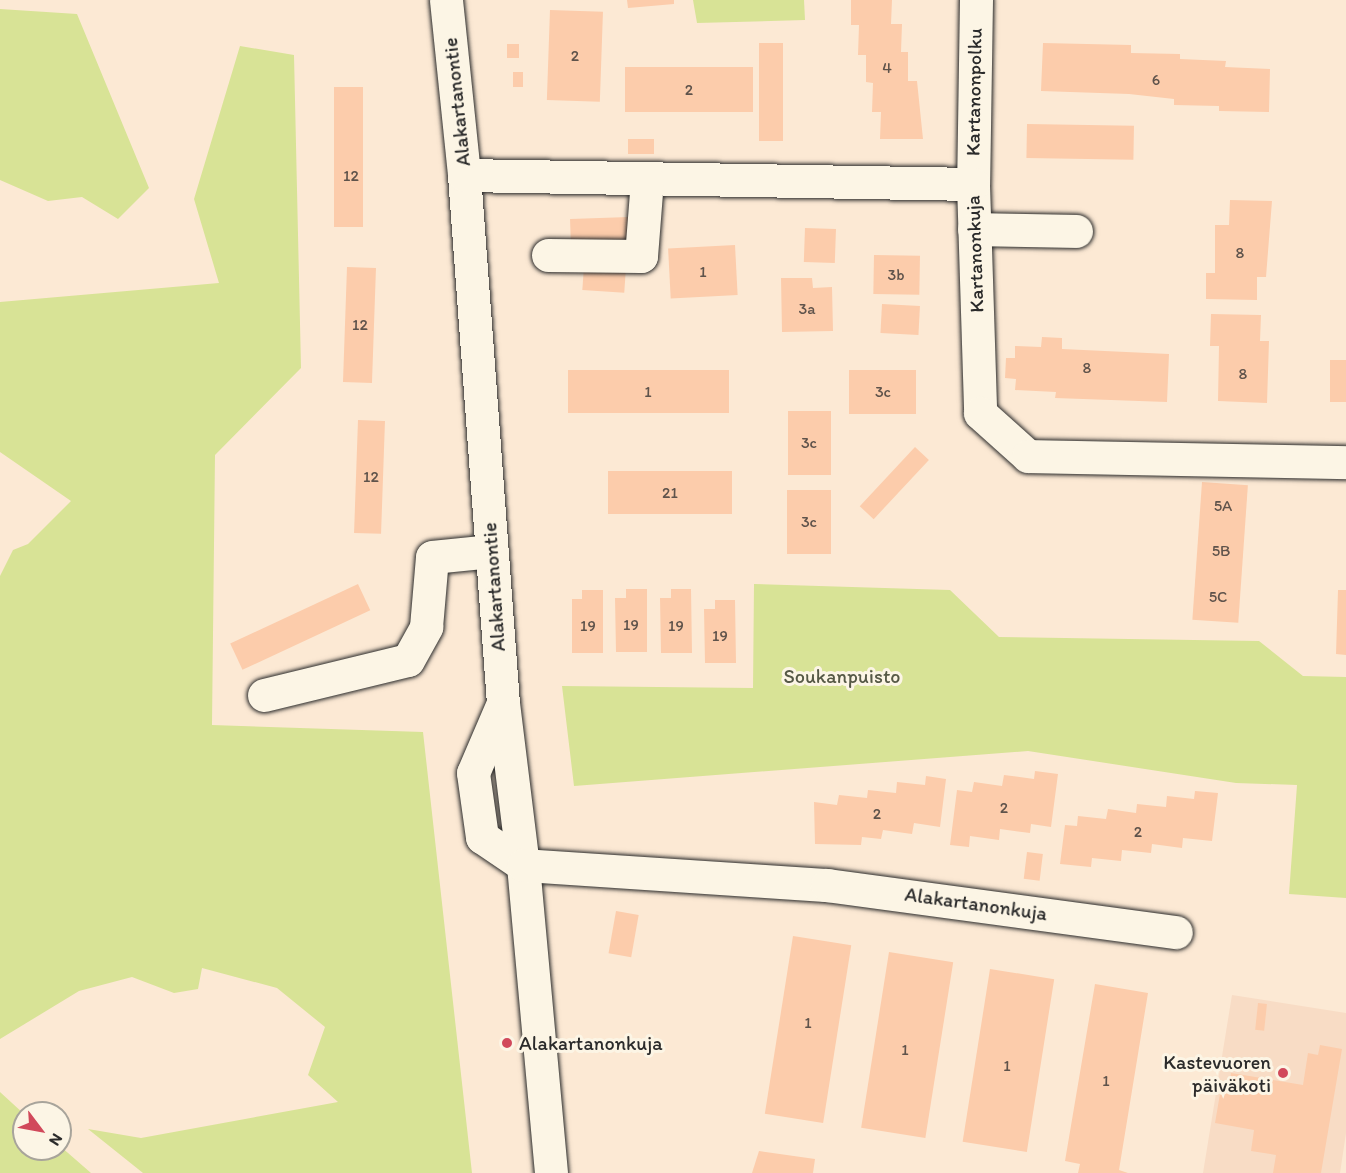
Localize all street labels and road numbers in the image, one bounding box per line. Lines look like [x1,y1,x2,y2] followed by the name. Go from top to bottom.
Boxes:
[961,28,987,156] street label: Kartanonpolku
[438,36,476,168] street label: Alakartanontie
[961,195,989,313] street label: Kartanonkuja
[478,522,510,652] street label: Alakartanontie
[903,882,1049,926] street label: Alakartanonkuja

